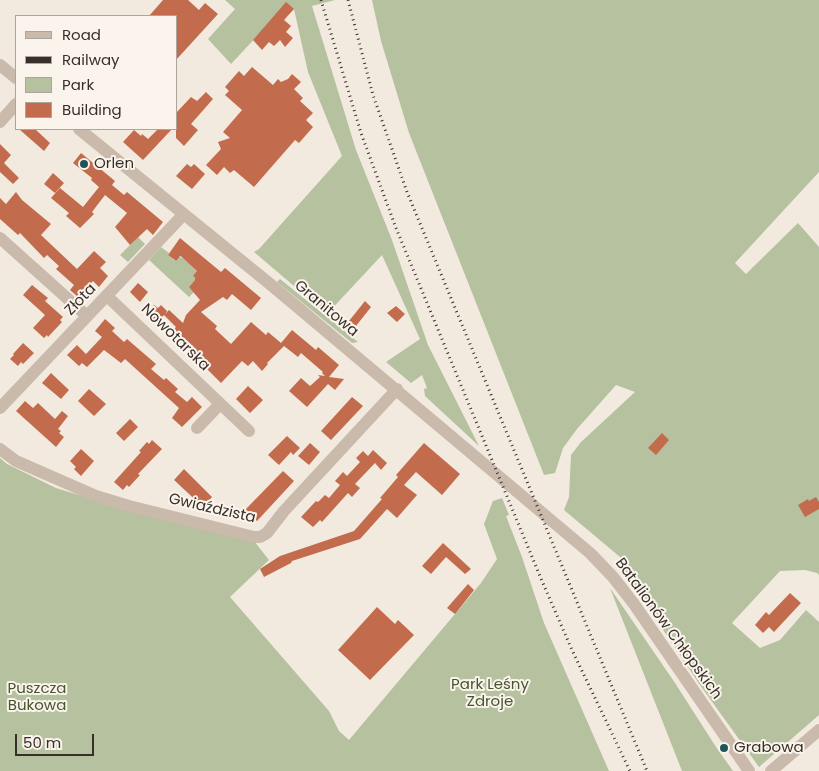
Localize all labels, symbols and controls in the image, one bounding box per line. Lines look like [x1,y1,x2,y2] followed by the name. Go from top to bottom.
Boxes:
[15,15,178,130] legend
[62,24,101,45] text: Road
[62,49,120,70] text: Railway
[62,74,94,95] text: Park
[62,99,122,120] text: Building
[94,155,134,173] place label: Orlen
[78,158,90,170] marker: Orlen
[290,277,362,341] street label: Granitowa
[62,280,100,320] street label: Złota
[137,301,213,375] street label: Nowotarska
[167,490,257,528] street label: Gwiaździsta
[611,555,725,703] street label: Batalionów Chłopskich
[451,676,529,711] park label: Park Leśny Zdroje
[7,680,67,715] park label: Puszcza Bukowa
[18,724,96,756] scale bar
[23,732,61,753] text: 50 m
[734,739,804,757] place label: Grabowa
[718,742,730,754] marker: Grabowa

